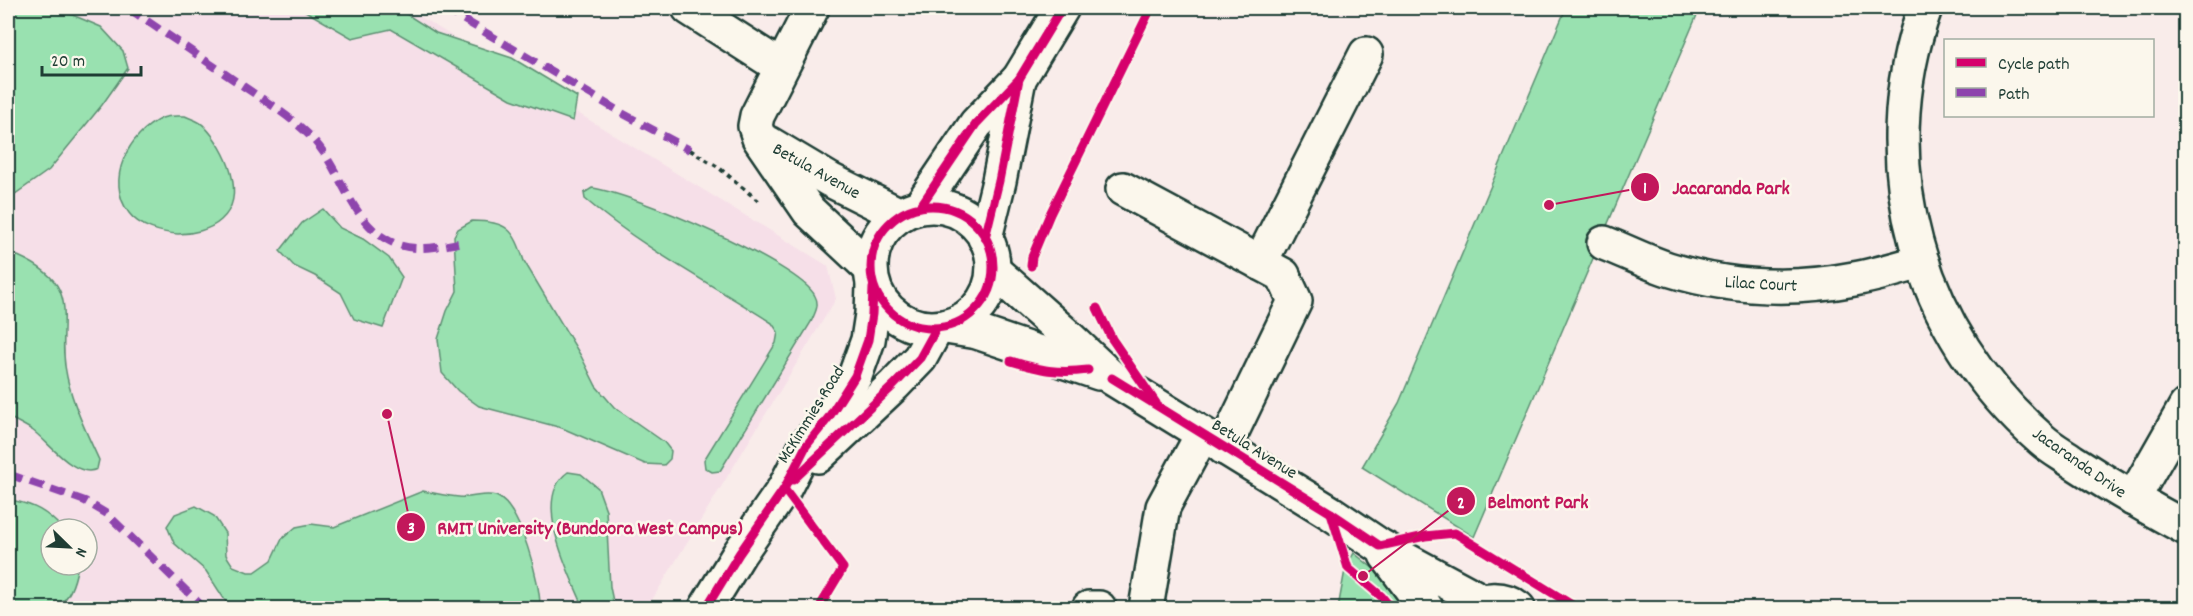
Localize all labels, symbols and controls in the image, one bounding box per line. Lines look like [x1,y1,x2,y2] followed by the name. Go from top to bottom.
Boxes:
[42,39,141,77] scale bar
[1944,39,2154,117] legend
[51,50,85,75] text: 20 m
[1998,53,2069,78] text: Cycle path
[1998,83,2030,108] text: Path
[767,138,864,207] street label: Betula Avenue
[1630,168,1801,206] callout: Jacaranda Park
[1672,176,1790,204] text: Jacaranda Park
[1643,177,1647,202] text: 1
[1724,271,1798,300] street label: Lilac Court
[772,362,852,469] street label: McKimmies Road
[1206,414,1301,486] street label: Betula Avenue
[2026,422,2131,506] street label: Jacaranda Drive
[1446,482,1601,520] callout: Belmont Park
[1488,490,1588,518] text: Belmont Park
[1457,492,1465,517] text: 2
[396,508,755,546] callout: RMIT University (Bundoora West Campus)
[437,516,743,544] text: RMIT University (Bundoora West Campus)
[39,517,99,577] north arrow
[407,517,415,542] text: 3
[68,544,93,560] text: N

